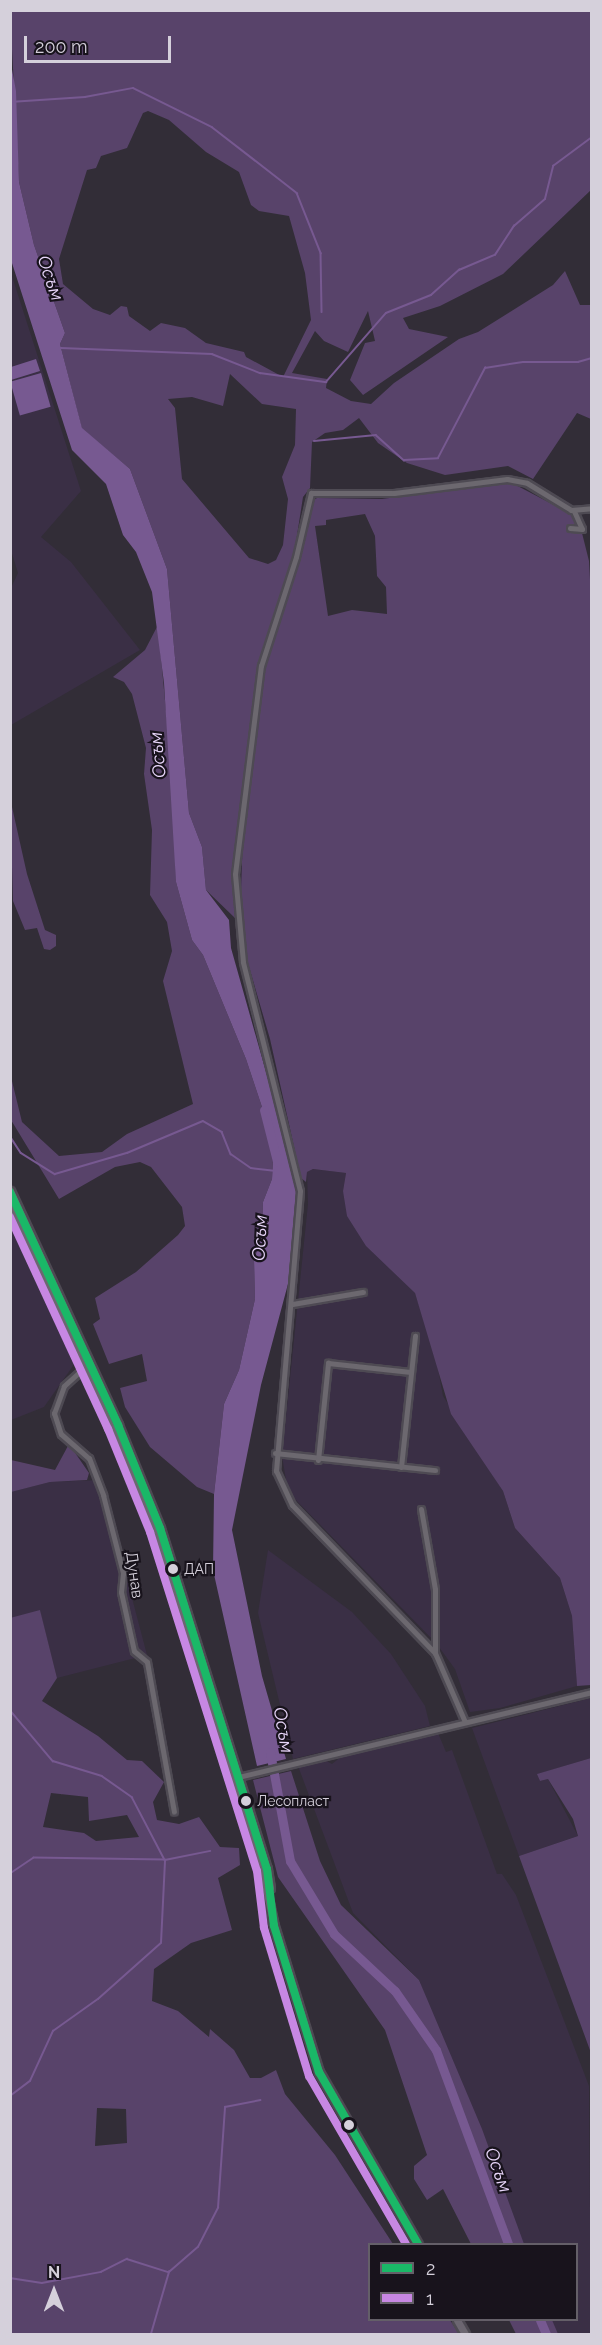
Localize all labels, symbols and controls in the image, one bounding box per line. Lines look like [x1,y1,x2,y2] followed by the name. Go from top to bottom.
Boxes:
[27,24,174,62] scale bar
[35,36,88,57] text: 200 m
[32,253,68,303] water label: Осъм
[145,731,171,779] water label: Осъм
[248,1214,272,1262] water label: Осъм
[121,1550,147,1600] street label: Дунав
[184,1561,214,1577] place label: ДАП
[167,1563,179,1575] marker: ДАП
[268,1705,298,1755] water label: Осъм
[257,1793,329,1809] place label: Лесопласт
[240,1795,252,1807] marker: Лесопласт
[343,2119,355,2131] unlabelled marker
[480,2145,516,2195] water label: Осъм
[368,2243,578,2321] legend
[426,2258,435,2279] text: 2
[24,2261,84,2321] north arrow
[48,2263,60,2282] text: N
[426,2288,434,2309] text: 1

